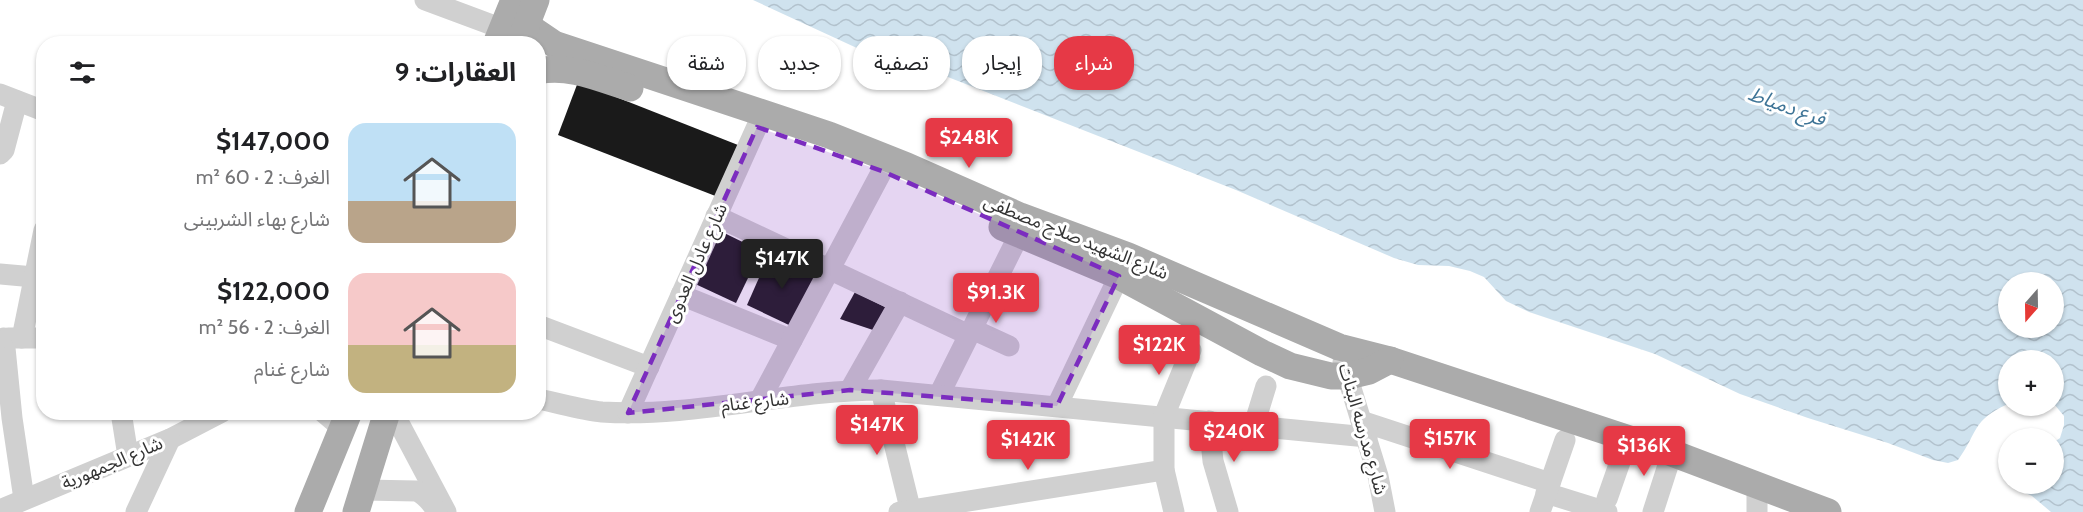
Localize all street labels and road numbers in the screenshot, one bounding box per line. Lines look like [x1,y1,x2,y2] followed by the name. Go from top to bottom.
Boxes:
[979,190,1171,287] street label: شارع الشهيد صلاح مصطفى
[660,200,735,327] street label: شارع عادل العدوى
[1331,361,1392,498] street label: شارع مدرسه البنات
[720,387,790,419] street label: شارع غنام
[58,432,167,497] street label: شارع الجمهورية

